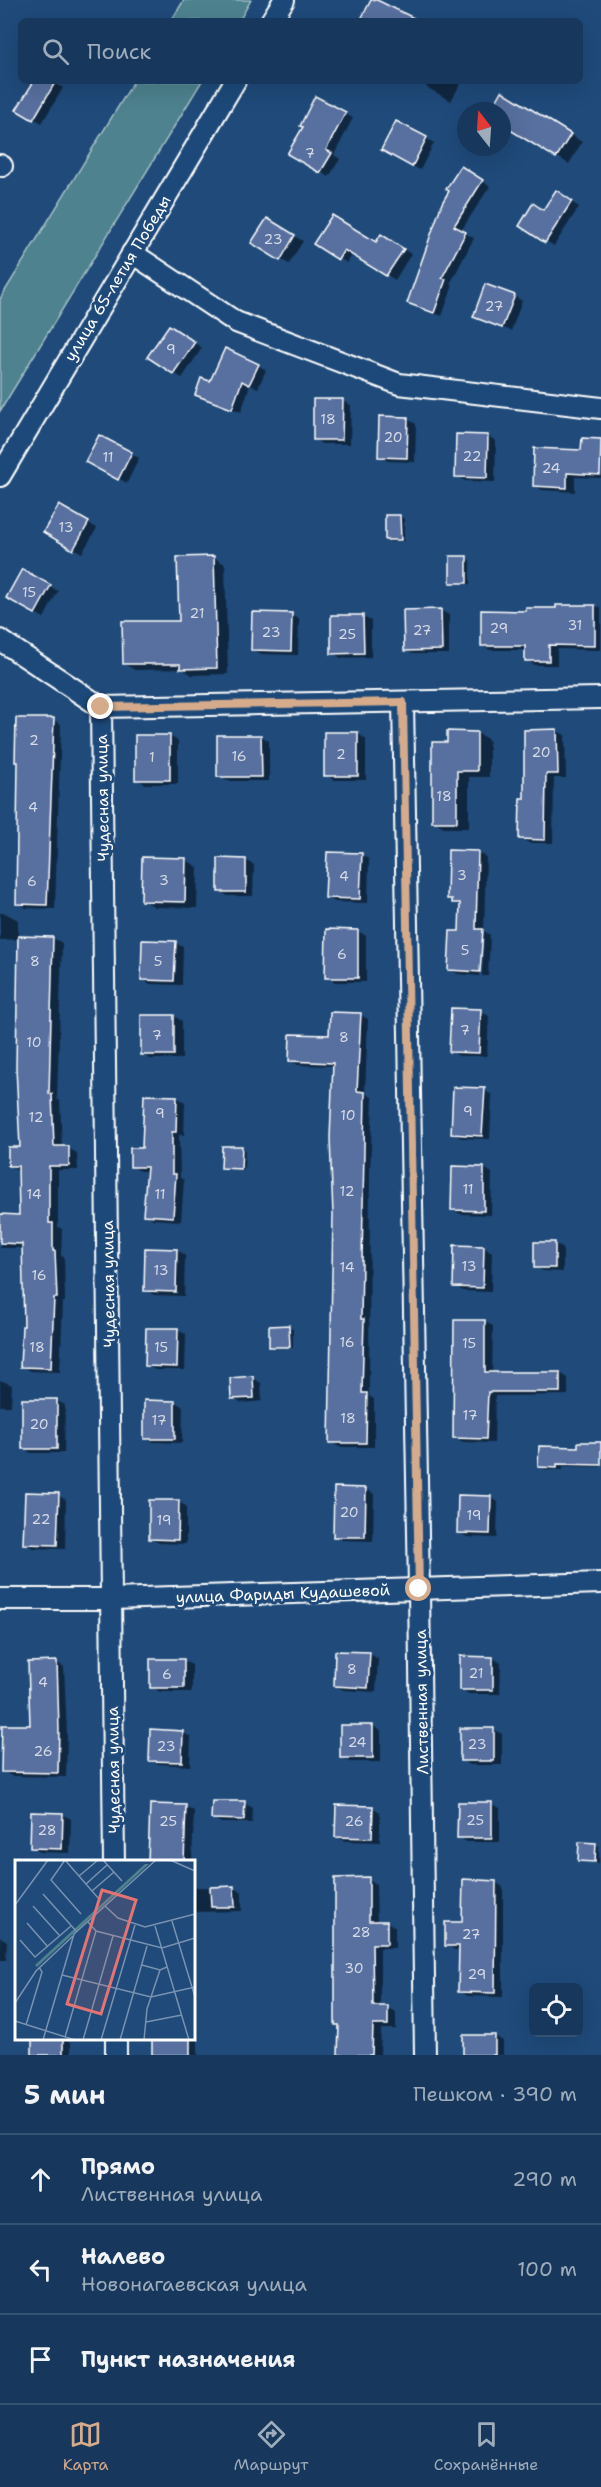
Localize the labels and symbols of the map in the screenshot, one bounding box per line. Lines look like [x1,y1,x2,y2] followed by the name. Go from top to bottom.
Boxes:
[457,102,511,156] north arrow
[305,144,315,162] house number: 7
[59,191,175,365] street label: улица 65-летия Победы
[264,230,282,248] house number: 23
[485,297,503,315] house number: 27
[166,340,176,358] house number: 9
[320,410,336,428] house number: 18
[383,428,403,446] house number: 20
[463,447,481,465] house number: 22
[102,448,114,466] house number: 11
[542,459,561,477] house number: 24
[59,518,73,536] house number: 13
[22,583,36,601] house number: 15
[190,604,204,622] house number: 21
[568,616,582,634] house number: 31
[490,619,508,637] house number: 29
[413,621,431,639] house number: 27
[262,623,280,641] house number: 23
[338,625,356,643] house number: 25
[87,693,113,719] route end
[29,731,39,749] house number: 2
[91,734,114,862] street label: Чудесная улица
[531,743,551,761] house number: 20
[336,745,346,763] house number: 2
[231,747,247,765] house number: 16
[149,748,155,766] house number: 1
[436,787,452,805] house number: 18
[28,798,38,816] house number: 4
[457,866,467,884] house number: 3
[339,867,349,885] house number: 4
[159,871,169,889] house number: 3
[27,872,37,890] house number: 6
[461,941,469,959] house number: 5
[337,945,347,963] house number: 6
[30,952,40,970] house number: 8
[154,952,162,970] house number: 5
[460,1021,470,1039] house number: 7
[152,1026,162,1044] house number: 7
[339,1028,349,1046] house number: 8
[26,1033,42,1051] house number: 10
[463,1102,473,1120] house number: 9
[155,1104,165,1122] house number: 9
[340,1106,356,1124] house number: 10
[29,1108,43,1126] house number: 12
[462,1180,474,1198] house number: 11
[340,1182,354,1200] house number: 12
[26,1185,42,1203] house number: 14
[154,1185,166,1203] house number: 11
[97,1220,120,1348] street label: Чудесная улица
[462,1257,476,1275] house number: 13
[339,1258,355,1276] house number: 14
[154,1261,168,1279] house number: 13
[31,1266,47,1284] house number: 16
[339,1333,355,1351] house number: 16
[462,1334,476,1352] house number: 15
[29,1338,45,1356] house number: 18
[154,1338,168,1356] house number: 15
[463,1406,477,1424] house number: 17
[340,1409,356,1427] house number: 18
[152,1411,166,1429] house number: 17
[29,1415,49,1433] house number: 20
[339,1503,359,1521] house number: 20
[466,1506,482,1524] house number: 19
[32,1510,50,1528] house number: 22
[156,1511,172,1529] house number: 19
[405,1575,431,1601] route start
[176,1579,390,1608] street label: улица Фариды Кудашевой
[410,1629,433,1775] street label: Лиственная улица
[347,1660,357,1678] house number: 8
[469,1664,483,1682] house number: 21
[162,1665,172,1683] house number: 6
[38,1673,48,1691] house number: 4
[102,1706,125,1834] street label: Чудесная улица
[348,1733,367,1751] house number: 24
[468,1735,486,1753] house number: 23
[157,1737,175,1755] house number: 23
[34,1742,53,1760] house number: 26
[466,1811,484,1829] house number: 25
[159,1812,177,1830] house number: 25
[345,1812,364,1830] house number: 26
[37,1821,57,1839] house number: 28
[15,1860,195,2040] inset map
[351,1923,371,1941] house number: 28
[462,1925,480,1943] house number: 27
[344,1959,364,1977] house number: 30
[468,1965,486,1983] house number: 29

